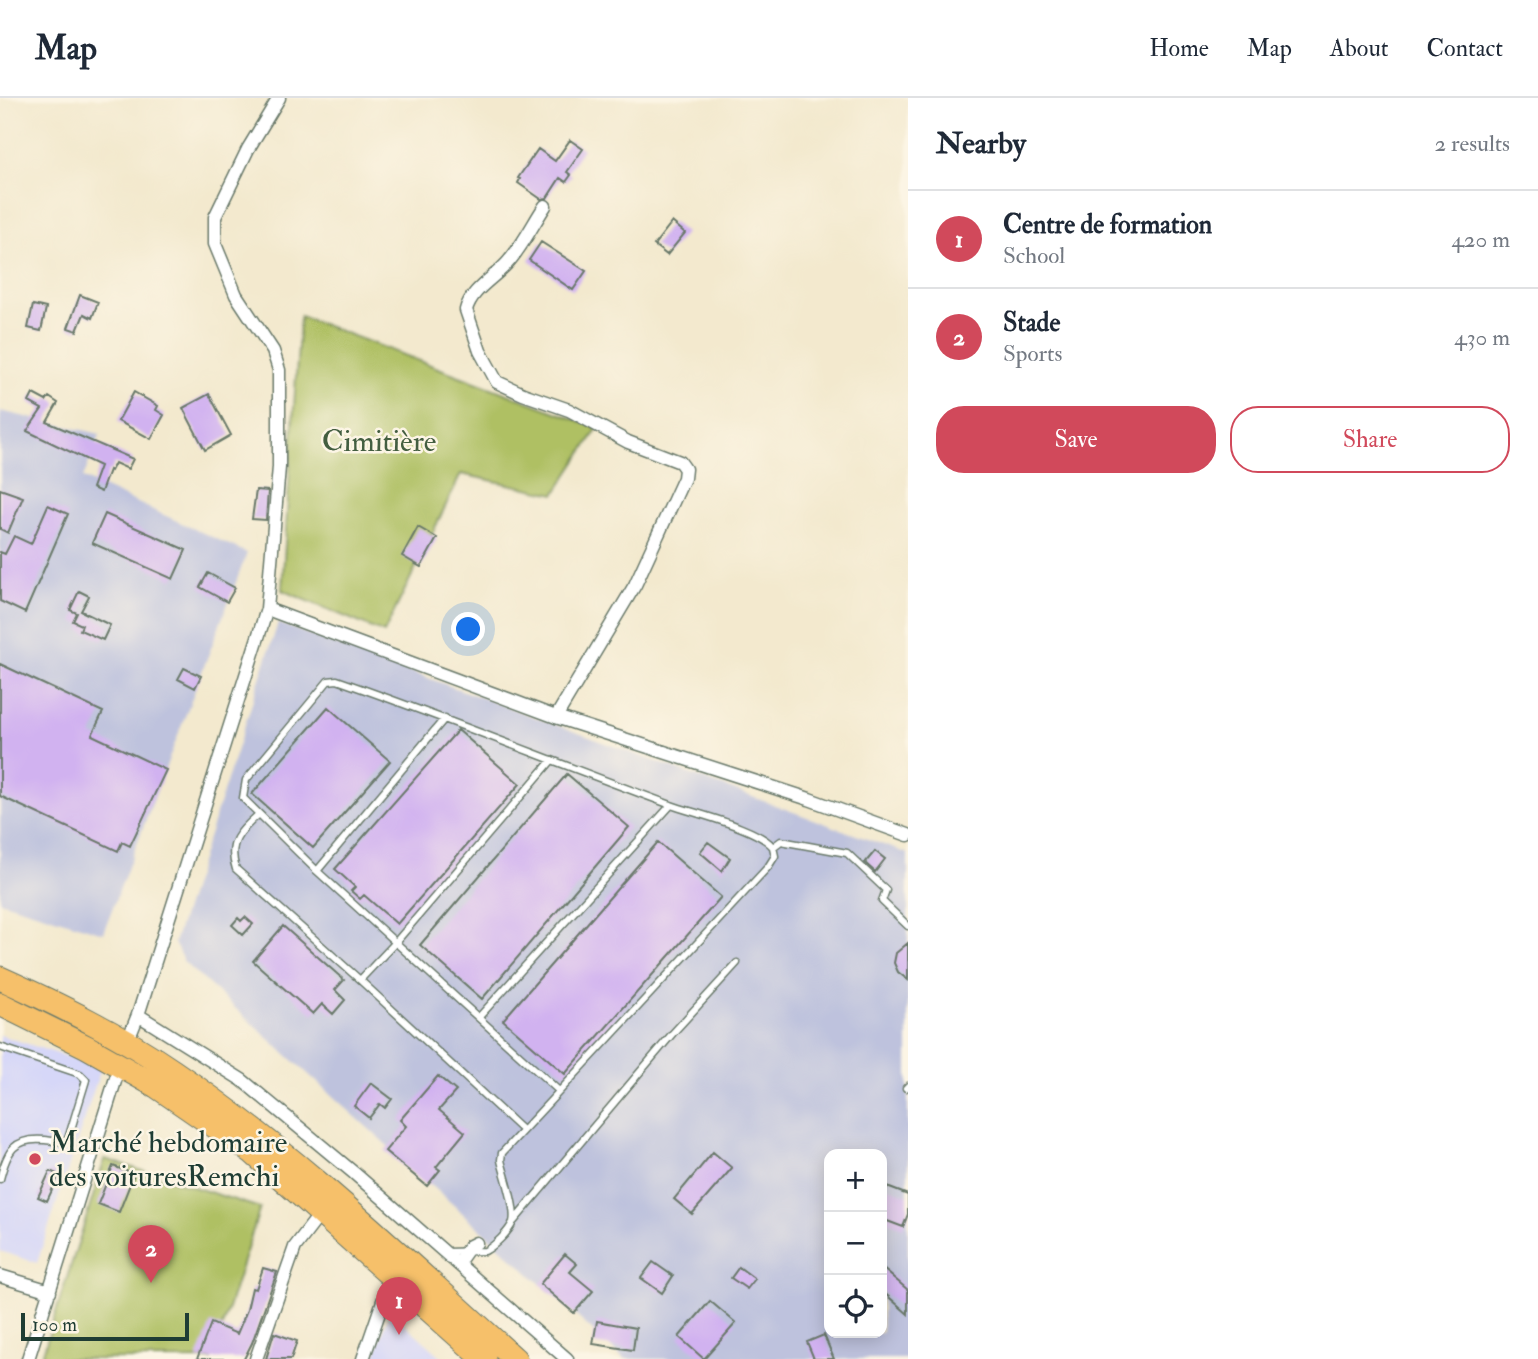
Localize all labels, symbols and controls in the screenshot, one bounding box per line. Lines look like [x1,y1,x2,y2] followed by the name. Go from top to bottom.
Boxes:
[35,28,97,69] text: Map
[1149,33,1209,64] text: Home
[1247,33,1292,64] text: Map
[1330,33,1389,64] text: About
[1427,33,1503,64] text: Contact
[936,125,1026,162] text: Nearby
[1435,129,1510,158] text: 2 results
[1003,209,1212,241] text: Centre de formation
[955,225,963,254] text: 1
[1451,225,1510,254] text: 420 m
[1003,241,1065,270] text: School
[1003,307,1060,339] text: Stade
[953,323,965,352] text: 2
[1454,323,1510,352] text: 430 m
[1003,339,1062,368] text: Sports
[936,406,1216,473] button: Save
[1230,406,1510,473] button: Share
[322,423,436,460] park label: Cimitière
[451,612,485,646] your location
[49,1124,287,1195] place label: Marché hebdomaire des voituresRemchi
[824,1149,887,1338] map controls
[824,1149,887,1212] button: +
[27,1151,43,1167] marker: Marché hebdomaire des voituresRemchi
[824,1212,887,1275] button: −
[128,1225,174,1283] pin: 2
[824,1275,887,1338] button: locate
[376,1277,422,1335] pin: 1
[21,1310,189,1342] scale bar
[32,1313,77,1337] text: 100 m

